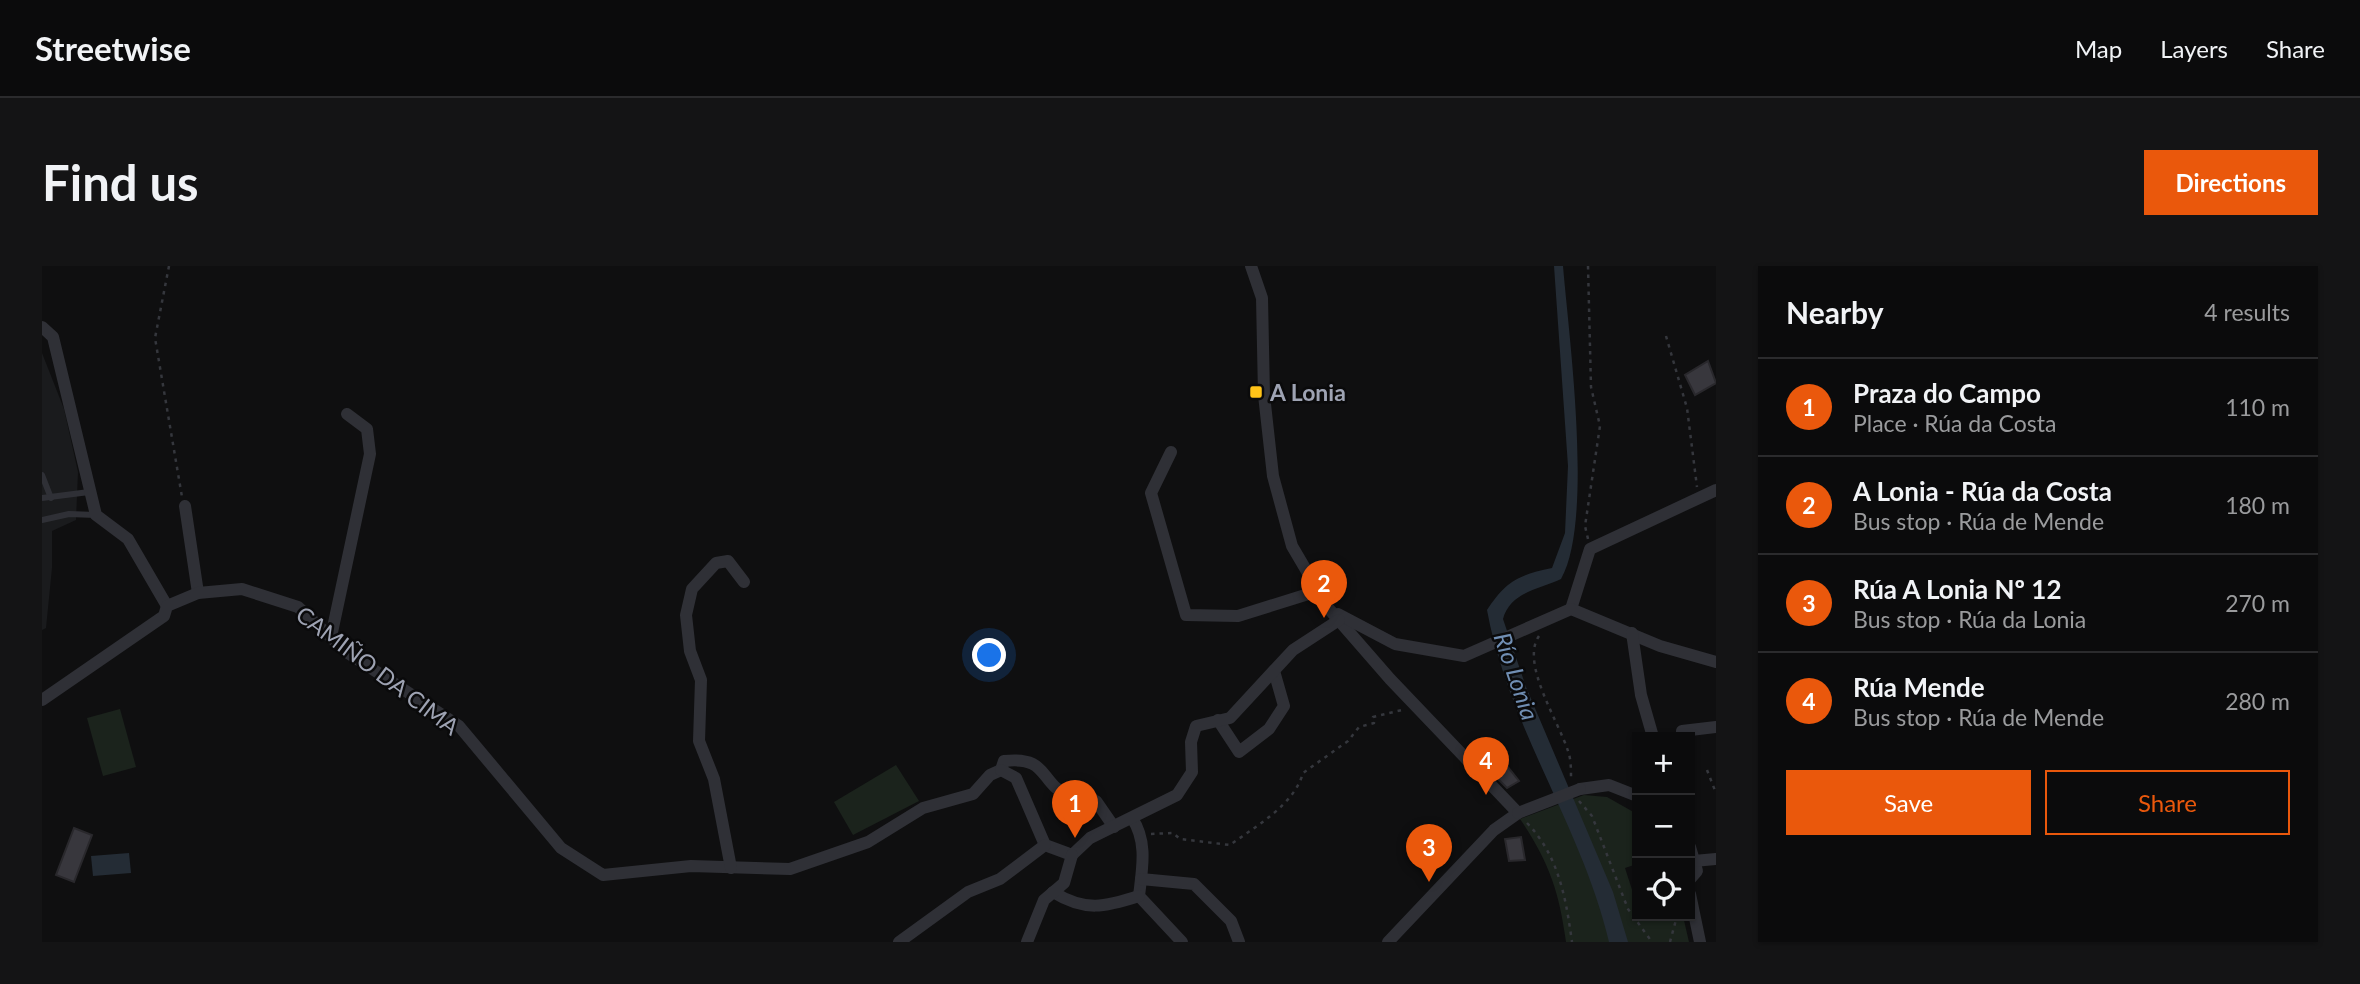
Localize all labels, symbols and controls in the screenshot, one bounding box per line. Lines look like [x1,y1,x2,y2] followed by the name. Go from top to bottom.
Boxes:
[35,28,191,68] text: Streetwise
[2075,34,2122,63] text: Map
[2160,34,2228,63] text: Layers
[2266,34,2325,63] text: Share
[2144,150,2318,215] button: Directions
[42,153,199,211] text: Find us
[1786,294,1884,330] text: Nearby
[2204,298,2290,326] text: 4 results
[1853,377,2041,409] text: Praza do Campo
[1269,378,1346,406] place label: A Lonia
[1248,384,1264,400] marker: A Lonia
[1802,393,1816,421] text: 1
[2225,393,2290,421] text: 110 m
[1853,409,2056,437] text: Place · Rúa da Costa
[1853,475,2112,507] text: A Lonia - Rúa da Costa
[1802,491,1816,519] text: 2
[2225,491,2290,519] text: 180 m
[1853,507,2104,535] text: Bus stop · Rúa de Mende
[1301,560,1347,618] pin: 2
[1853,573,2061,605] text: Rúa A Lonia Nº 12
[1802,589,1816,617] text: 3
[2225,589,2290,617] text: 270 m
[291,600,465,741] street label: CAMIÑO DA CIMA
[1853,605,2086,633] text: Bus stop · Rúa da Lonia
[1488,628,1546,724] water label: Río Lonia
[972,638,1006,672] your location
[1853,671,1985,703] text: Rúa Mende
[1802,687,1816,715] text: 4
[2225,687,2290,715] text: 280 m
[1853,703,2104,731] text: Bus stop · Rúa de Mende
[1632,732,1695,921] map controls
[1632,732,1695,795] button: +
[1463,737,1509,795] pin: 4
[1786,770,2031,835] button: Save
[2045,770,2290,835] button: Share
[1052,780,1098,838] pin: 1
[1632,795,1695,858] button: −
[1406,824,1452,882] pin: 3
[1632,858,1695,921] button: locate

